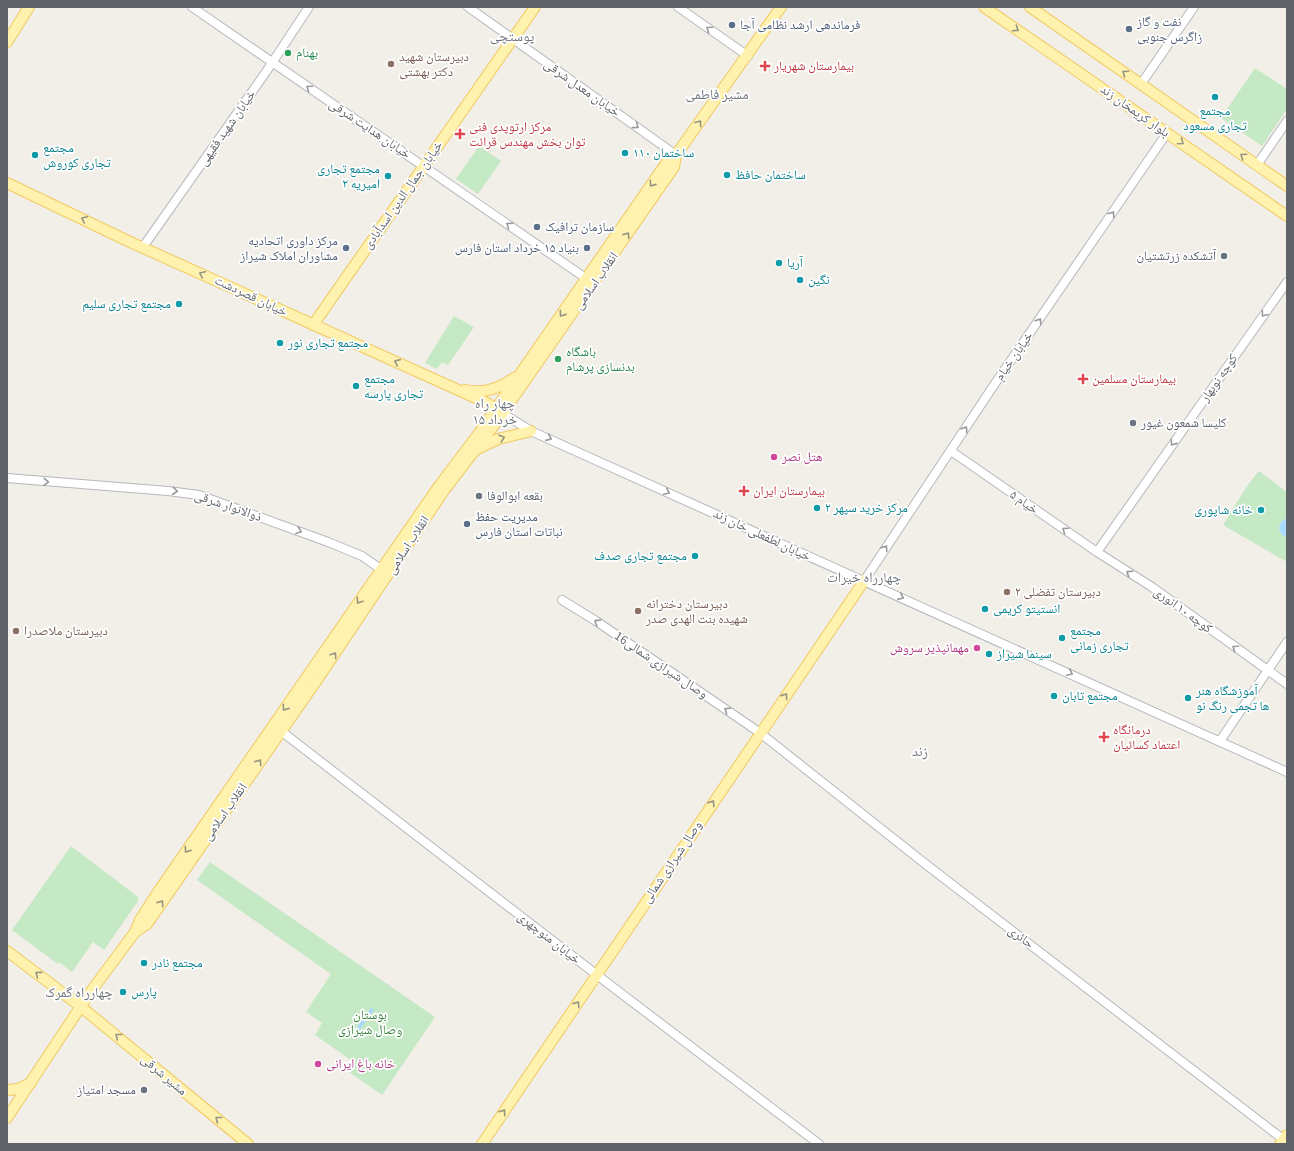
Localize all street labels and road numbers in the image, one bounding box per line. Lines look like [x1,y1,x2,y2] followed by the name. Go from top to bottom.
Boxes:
[540,55,624,121] street label: خیابان معدل شرقی
[1097,80,1173,142] street label: بلوار کریمخان زند
[194,86,260,170] street label: خیابان شهید فقیهی
[326,95,414,163] street label: خیابان هدایت شرقی
[359,137,447,253] street label: خیابان جمال الدین اسدآبادی
[569,249,623,313] street label: انقلاب اسلامی
[212,271,290,321] street label: خیابان قصردشت
[991,328,1037,384] street label: خیابان خیام
[1195,350,1242,406] street label: کوچه نوبهار
[192,486,264,526] street label: ذوالانوار شرقی
[1006,486,1042,518] street label: ۵ خیام
[710,504,814,566] street label: خیابان لطفعلی خان زند
[382,512,434,578] street label: انقلاب اسلامی
[1150,583,1216,638] street label: کوچه ۱۰ انوری
[611,627,711,703] street label: وصال شیرازی شمالی16
[198,780,252,844] street label: انقلاب اسلامی
[638,817,706,907] street label: وصال شیرازی شمالی
[514,908,584,968] street label: خیابان منوچهری
[1004,921,1038,953] street label: حائری
[137,1050,191,1100] street label: مشیر شرقی

